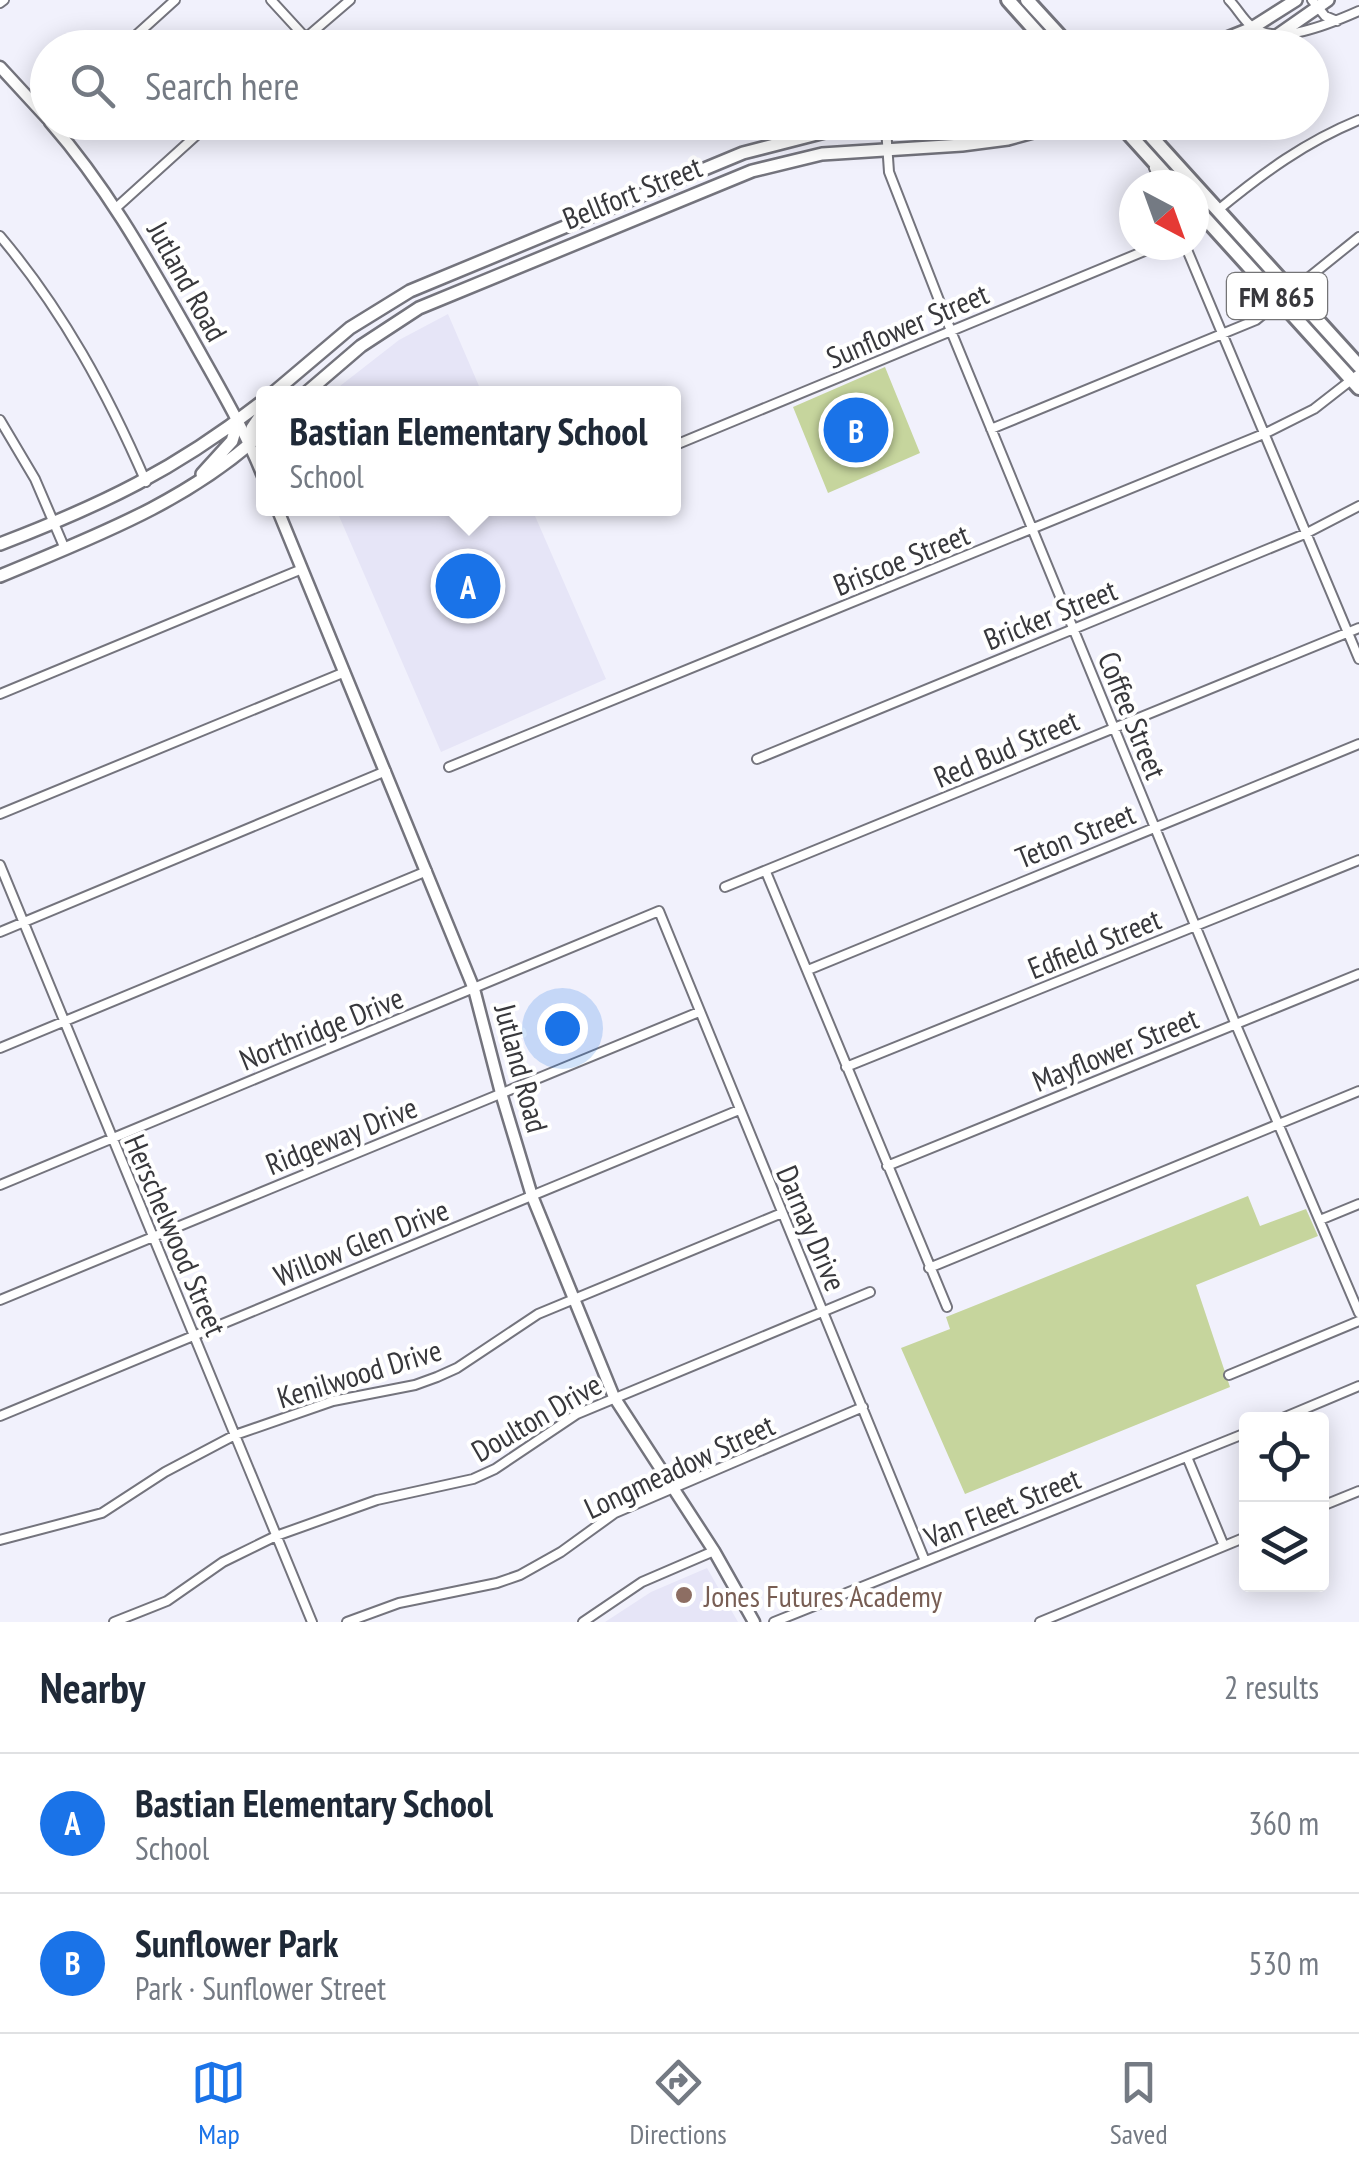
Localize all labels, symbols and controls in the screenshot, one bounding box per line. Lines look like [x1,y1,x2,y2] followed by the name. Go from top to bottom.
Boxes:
[30,30,1329,140] search box
[65,58,120,113] icon: search
[145,61,299,110] text: Search here
[557,146,708,238] street label: Bellfort Street
[1119,170,1209,260] north arrow
[139,213,237,348] street label: Jutland Road
[820,273,995,377] street label: Sunflower Street
[1227,273,1327,319] road number: FM 865
[256,386,681,516] popup
[824,392,888,468] pin: B
[290,406,647,455] text: Bastian Elementary School
[290,455,364,497] text: School
[827,514,975,604] street label: Briscoe Street
[436,548,500,624] pin: A
[978,569,1123,658] street label: Bricker Street
[1090,646,1176,785] street label: Coffee Street
[928,700,1085,796] street label: Red Bud Street
[1010,793,1141,877] street label: Teton Street
[1022,898,1167,987] street label: Edfield Street
[233,977,409,1079] street label: Northridge Drive
[1026,998,1204,1100] street label: Mayflower Street
[486,999,558,1136] street label: Jutland Road
[537,1003,588,1054] your location
[260,1087,422,1183] street label: Ridgeway Drive
[116,1128,236,1342] street label: Herschelwood Street
[768,1159,856,1297] street label: Darnay Drive
[268,1189,454,1295] street label: Willow Glen Drive
[272,1330,446,1416] street label: Kenilwood Drive
[464,1364,608,1470] street label: Doulton Drive
[578,1405,781,1527] street label: Longmeadow Street
[1239,1412,1329,1592] map controls
[1239,1412,1329,1502] button: locate
[917,1458,1086,1556] street label: Van Fleet Street
[1239,1502,1329,1592] button: layers
[703,1576,943,1615] place label: Jones Futures Academy
[673,1584,695,1606] marker: Jones Futures Academy
[40,1660,145,1715] text: Nearby
[1224,1666,1319,1708] text: 2 results
[135,1778,493,1827] text: Bastian Elementary School
[64,1802,81,1844] text: A
[1248,1802,1319,1844] text: 360 m
[135,1827,209,1869] text: School
[135,1918,338,1967] text: Sunflower Park
[65,1942,80,1984] text: B
[1248,1942,1319,1984] text: 530 m
[135,1967,386,2009] text: Park · Sunflower Street
[191,2055,246,2152] tab: Map
[629,2055,727,2152] tab: Directions
[1110,2055,1168,2152] tab: Saved

